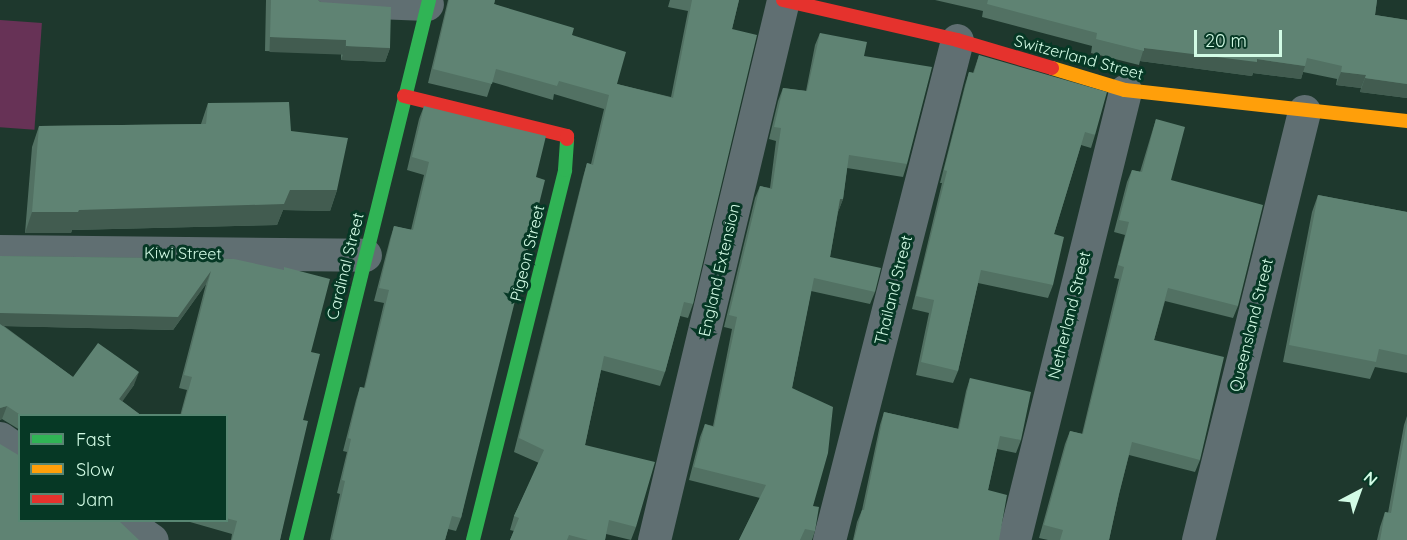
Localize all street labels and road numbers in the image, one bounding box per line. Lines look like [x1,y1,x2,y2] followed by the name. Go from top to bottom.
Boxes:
[1012,31,1146,83] street label: Switzerland Street
[694,202,744,338] street label: England Extension
[506,203,548,303] street label: Pigeon Street
[322,210,368,322] street label: Cardinal Street
[870,233,916,347] street label: Thailand Street
[144,243,222,263] street label: Kiwi Street
[1044,249,1094,381] street label: Netherland Street
[1225,256,1277,394] street label: Queensland Street

